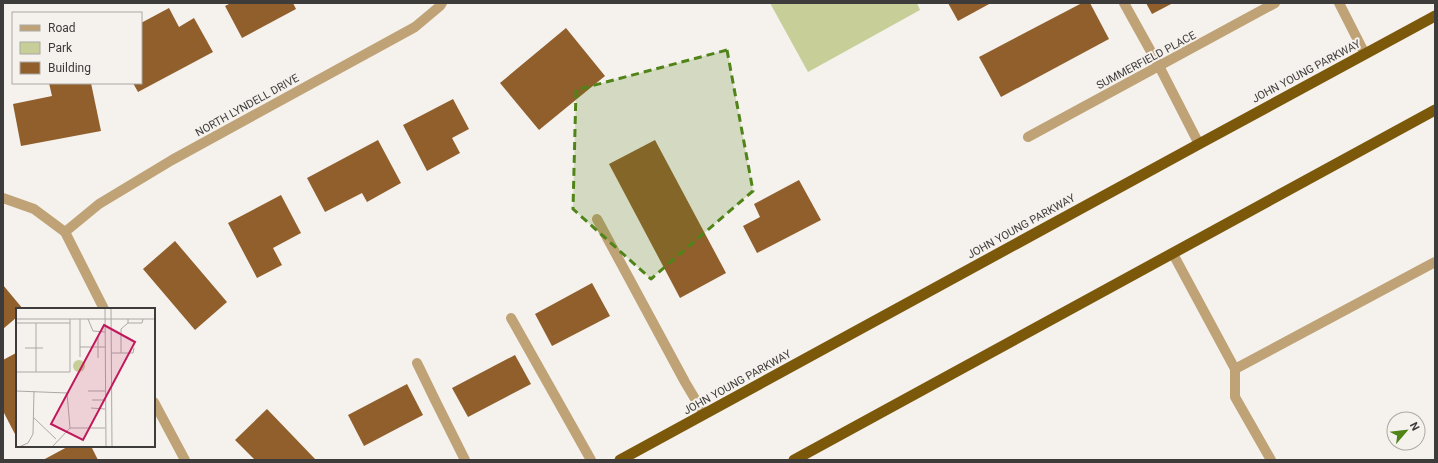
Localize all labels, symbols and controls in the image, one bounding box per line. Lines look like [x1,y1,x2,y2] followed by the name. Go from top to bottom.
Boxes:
[12,12,142,84] legend
[48,21,76,35] text: Road
[1094,29,1198,92] street label: SUMMERFIELD PLACE
[1250,37,1363,106] street label: JOHN YOUNG PARKWAY
[48,41,73,55] text: Park
[48,61,91,75] text: Building
[193,72,301,139] street label: NORTH LYNDELL DRIVE
[965,191,1078,261] street label: JOHN YOUNG PARKWAY
[16,308,155,447] inset map
[681,347,794,417] street label: JOHN YOUNG PARKWAY
[1386,411,1426,451] north arrow
[1407,420,1422,433] text: N

